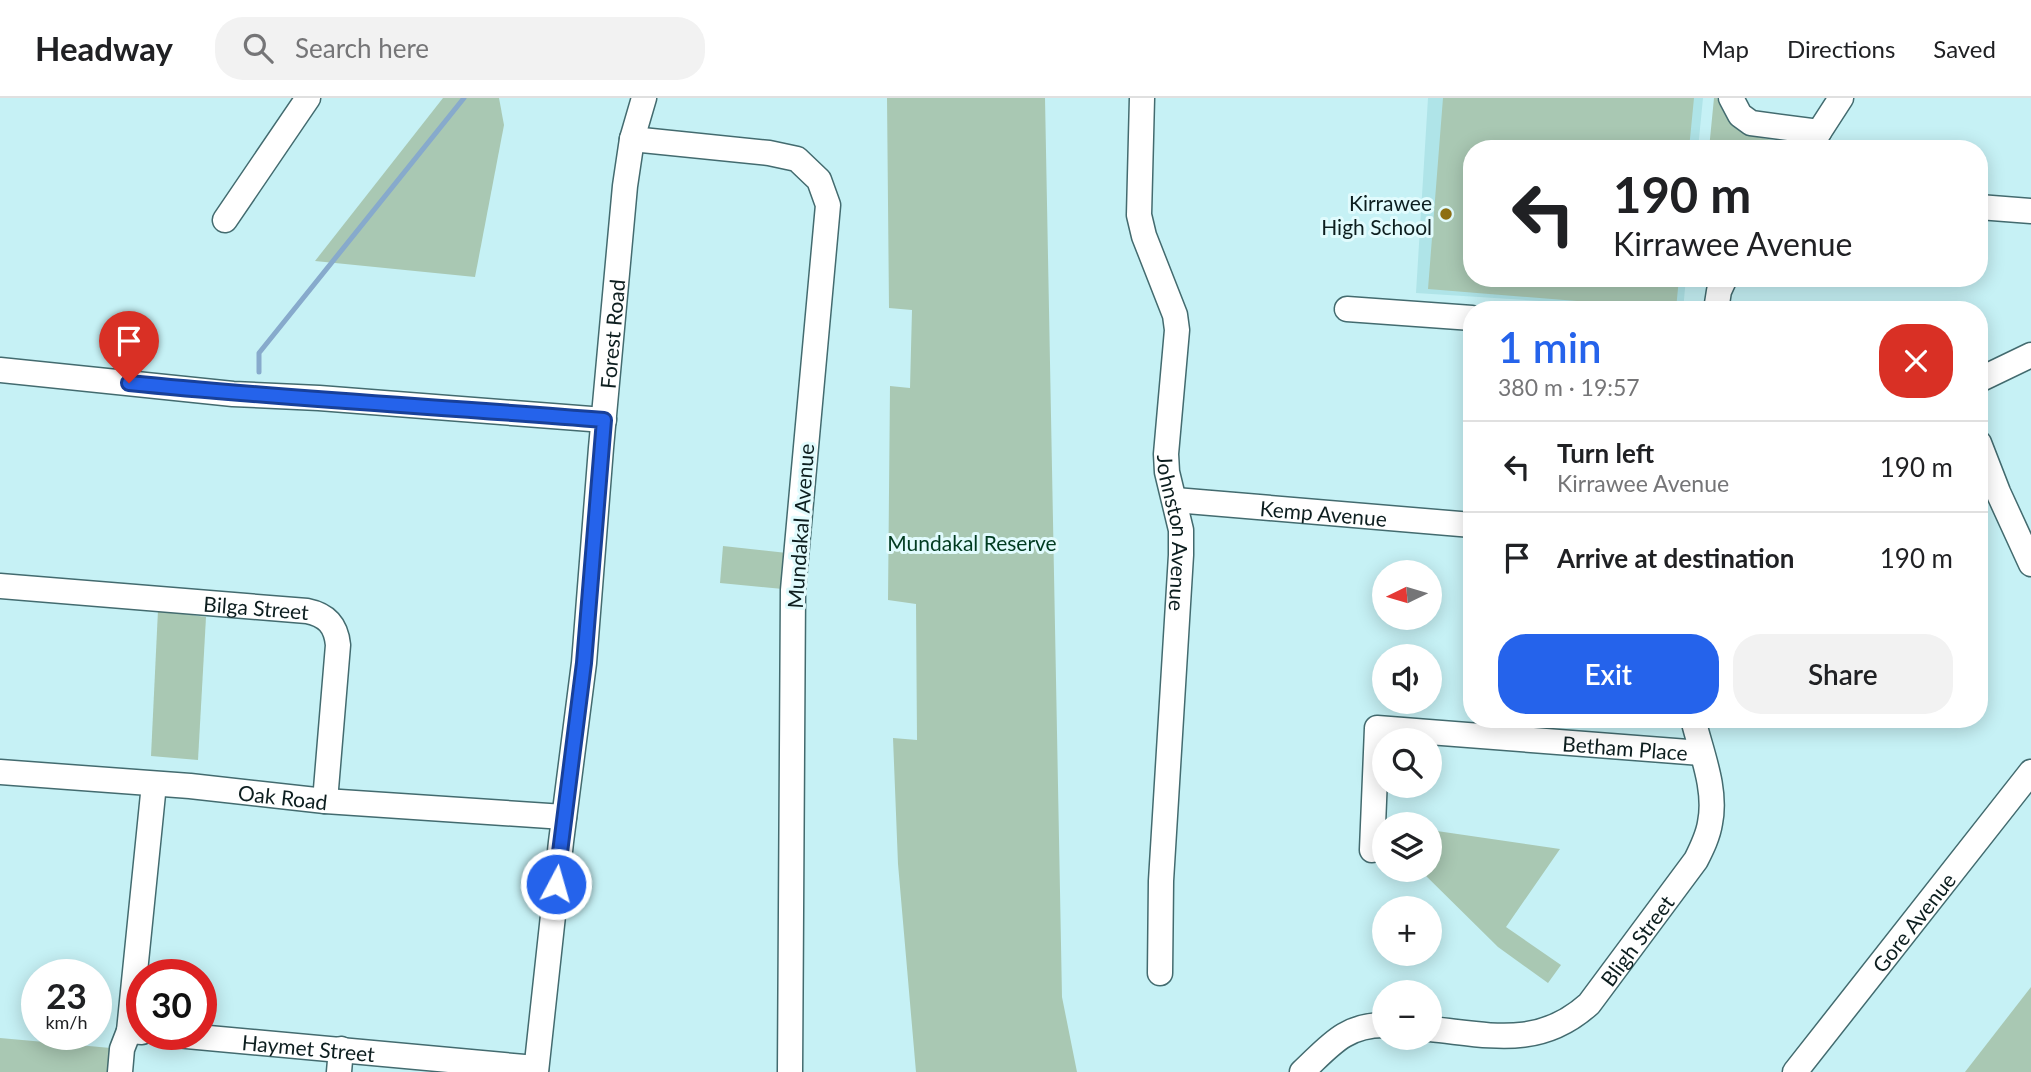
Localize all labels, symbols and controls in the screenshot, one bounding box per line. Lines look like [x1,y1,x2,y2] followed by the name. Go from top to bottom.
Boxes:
[215,17,705,80] search box
[35,28,173,68] text: Headway
[239,29,277,67] icon: search
[295,32,429,64] text: Search here
[1702,34,1749,63] text: Map
[1787,34,1895,63] text: Directions
[1933,34,1996,63] text: Saved
[1613,165,1751,223] text: 190 m
[1498,168,1589,259] icon: left
[1321,190,1432,239] place label: Kirrawee High School
[1438,206,1454,222] marker: Kirrawee High School
[1613,224,1853,263] text: Kirrawee Avenue
[594,278,629,390] street label: Forest Road
[99,311,159,383] pin
[110,322,148,360] icon: arrive
[1498,322,1602,372] text: 1 min
[1879,324,1953,398] button: close
[1498,373,1640,401] text: 380 m · 19:57
[1557,437,1654,469] text: Turn left
[782,443,818,609] street label: Mundakal Avenue
[1498,448,1536,486] icon: left
[1880,451,1953,483] text: 190 m
[1154,454,1194,612] street label: Johnston Avenue
[1557,469,1729,497] text: Kirrawee Avenue
[1259,495,1388,530] street label: Kemp Avenue
[887,530,1057,555] park label: Mundakal Reserve
[1498,539,1536,577] icon: arrive
[1557,542,1794,574] text: Arrive at destination
[1880,542,1953,574] text: 190 m
[1372,560,1442,630] north arrow
[1372,560,1442,1050] map controls
[203,590,310,624] street label: Bilga Street
[1498,634,1719,714] button: Exit
[1733,634,1953,714] button: Share
[1372,644,1442,714] button: sound
[1372,728,1442,798] button: search
[1562,730,1689,764] street label: Betham Place
[237,779,329,814] street label: Oak Road
[1372,812,1442,882] button: layers
[519,847,593,921] position arrow
[1866,867,1960,977] street label: Gore Avenue
[1595,889,1679,990] street label: Bligh Street
[1372,896,1442,966] button: +
[126,959,217,1050] speed limit sign: 30
[46,974,87,1016] text: 23
[1372,980,1442,1050] button: −
[45,1011,88,1033] text: km/h
[241,1029,376,1066] street label: Haymet Street

